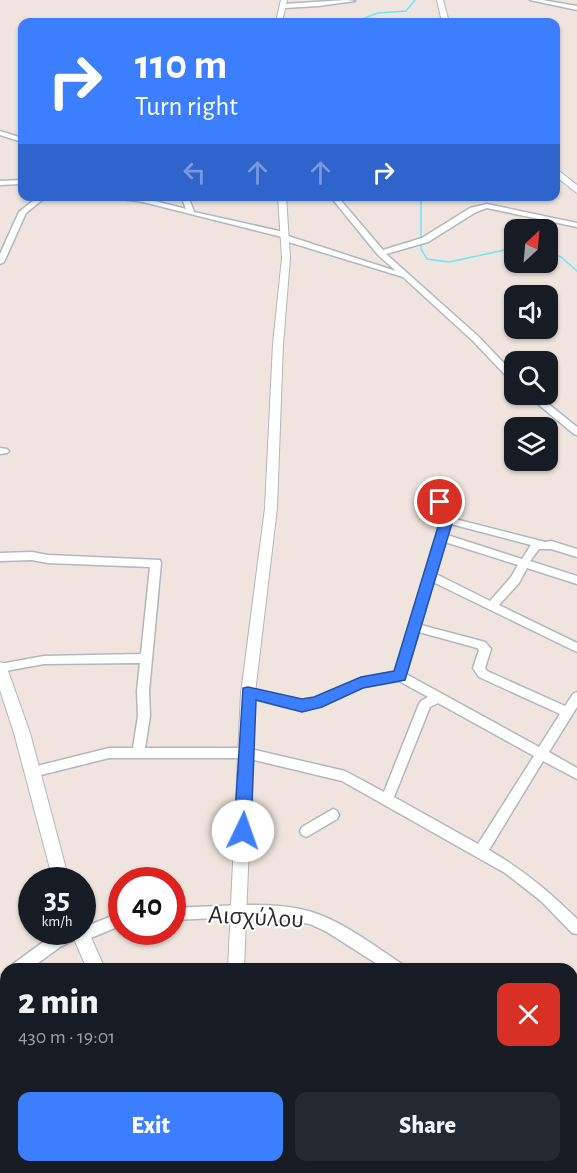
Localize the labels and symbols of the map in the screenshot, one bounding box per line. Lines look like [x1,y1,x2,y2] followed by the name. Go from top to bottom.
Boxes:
[504,219,558,273] north arrow
[414,476,465,527] pin
[211,799,275,863] position arrow
[108,867,186,945] speed limit sign: 40
[207,902,305,932] street label: Αισχύλου

